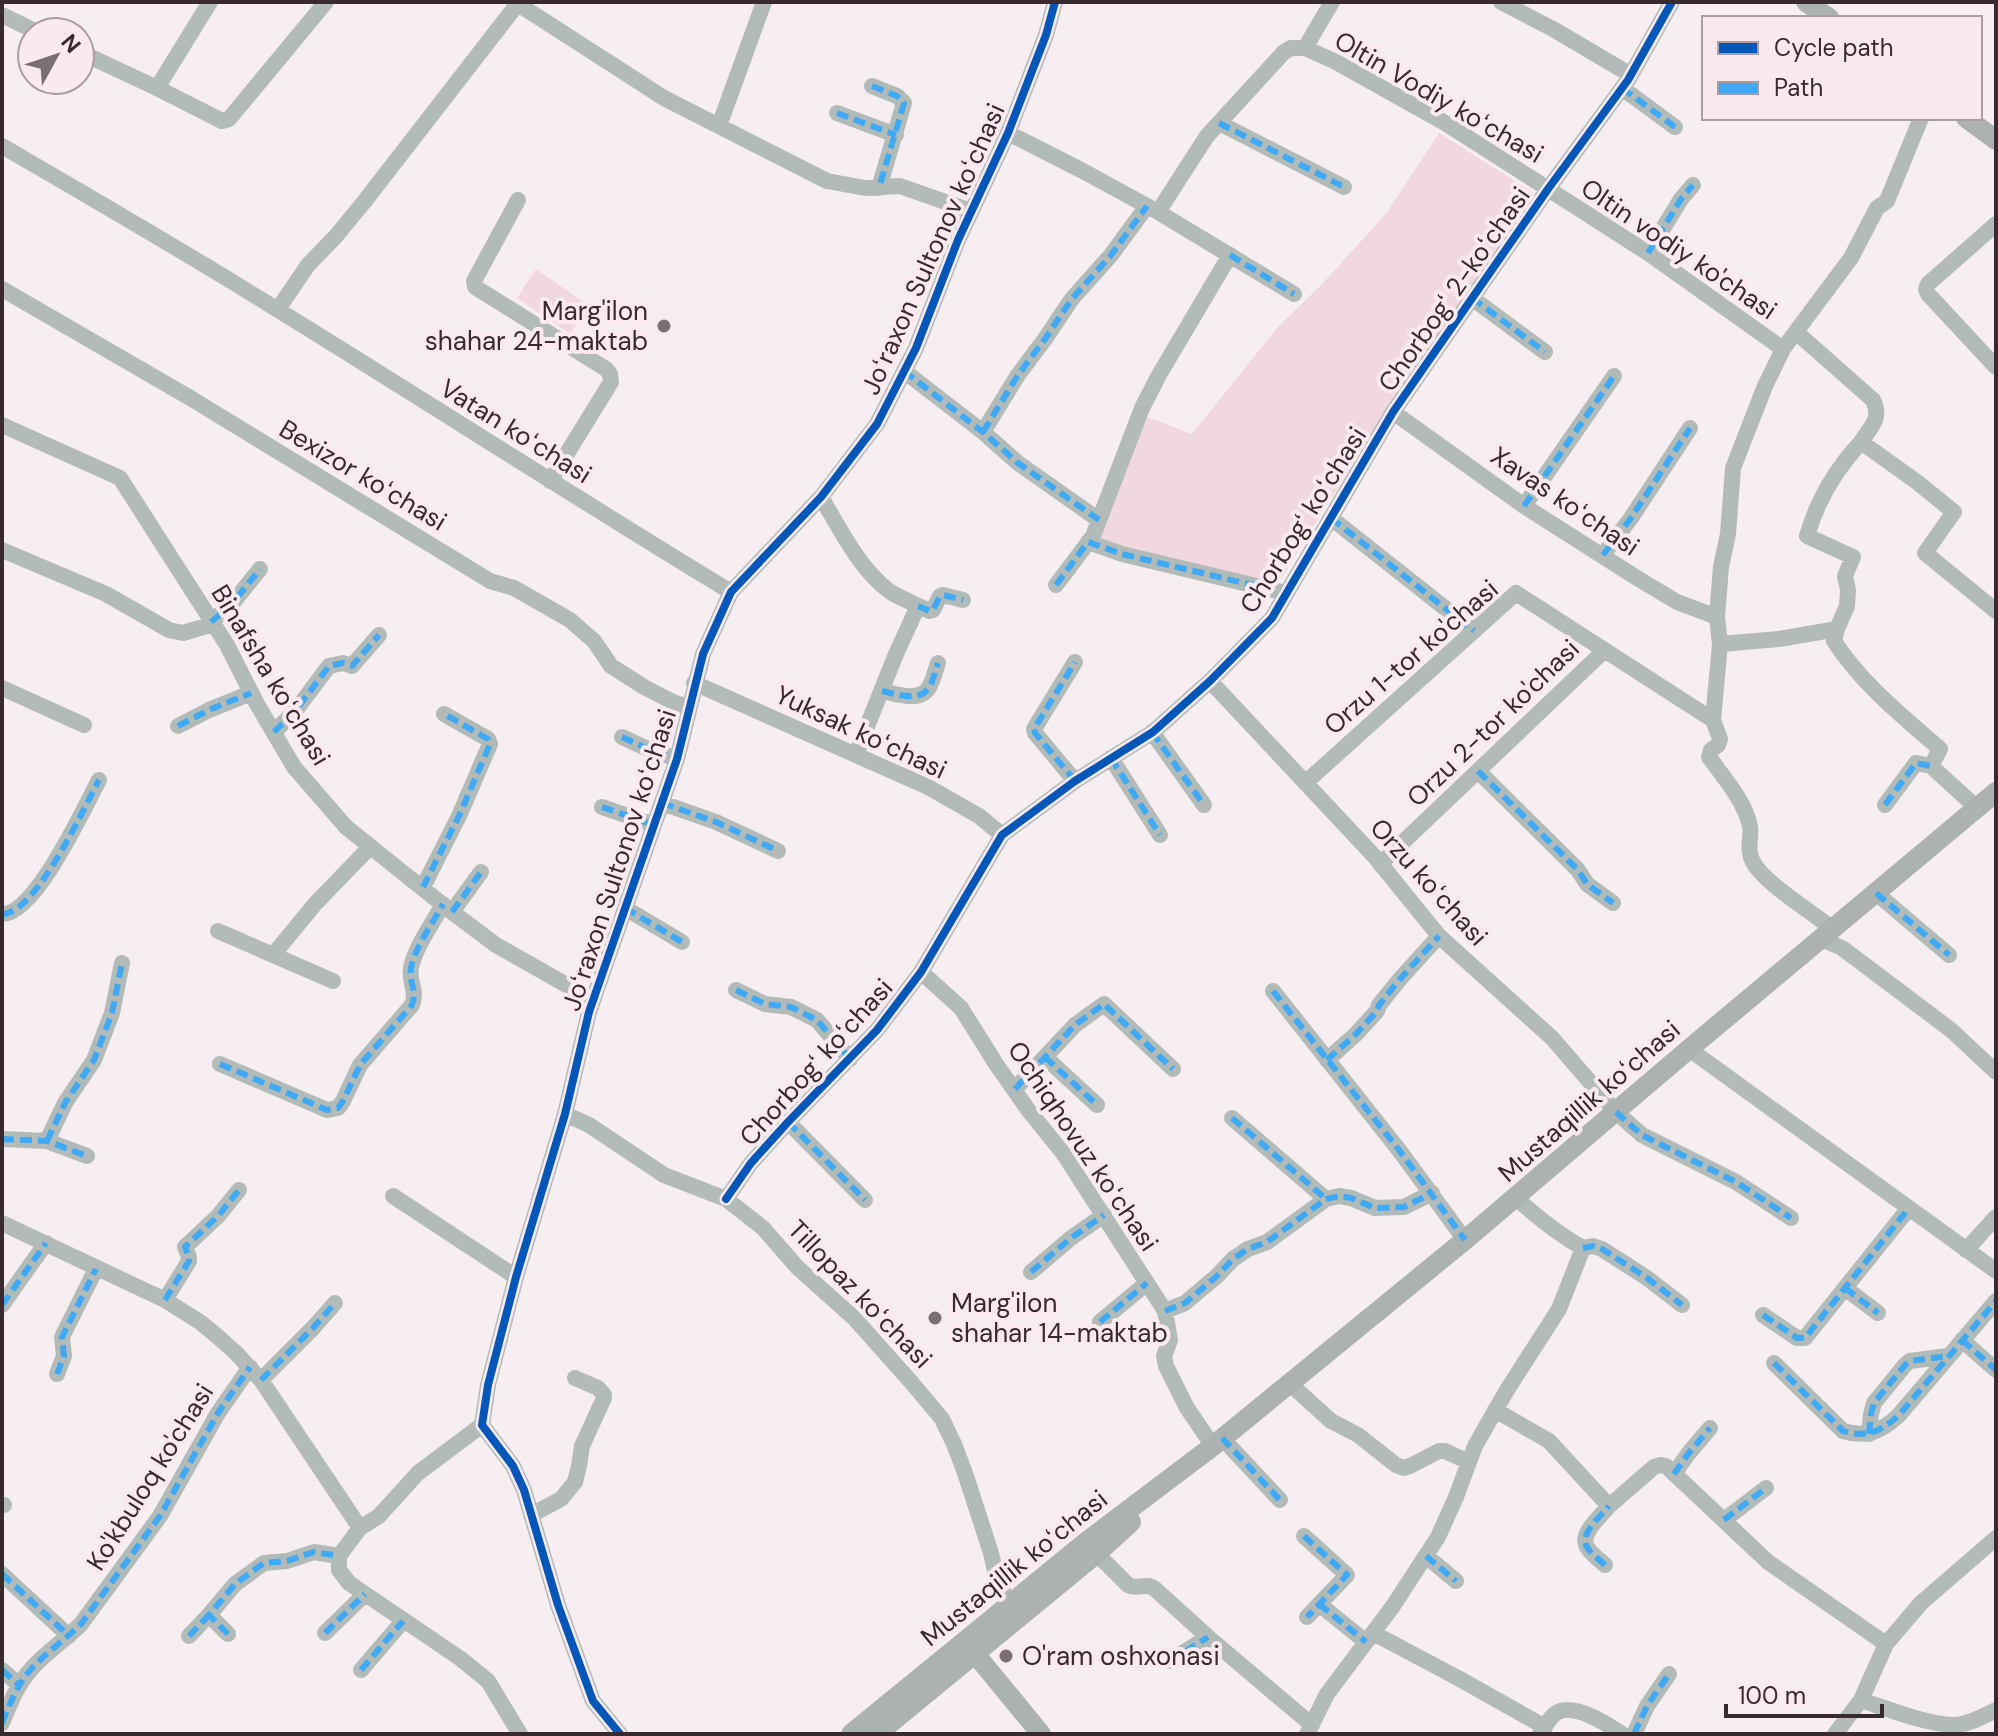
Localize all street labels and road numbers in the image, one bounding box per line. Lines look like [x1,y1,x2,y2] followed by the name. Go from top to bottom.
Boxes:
[1328,23,1550,171] street label: Oltin Vodiy koʻchasi
[853,98,1013,400] street label: Joʻraxon Sultonov koʻchasi
[1574,171,1784,327] street label: Oltin vodiy ko'chasi
[1370,180,1538,398] street label: Chorbogʻ 2-koʻchasi
[434,371,598,491] street label: Vatan koʻchasi
[273,412,453,538] street label: Bexizor koʻchasi
[1232,420,1374,620] street label: Chorbogʻ koʻchasi
[1484,439,1646,563] street label: Xavas koʻchasi
[1317,572,1505,742] street label: Orzu 1-tor ko'chasi
[204,578,338,772] street label: Binafsha koʻchasi
[1400,632,1586,814] street label: Orzu 2-tor ko'chasi
[770,677,952,787] street label: Yuksak koʻchasi
[554,705,684,1015] street label: Joʻraxon Sultonov koʻchasi
[1363,811,1495,953] street label: Orzu koʻchasi
[732,971,900,1153] street label: Chorbogʻ koʻchasi
[1491,1013,1687,1189] street label: Mustaqillik koʻchasi
[1000,1034,1166,1258] street label: Ochiqhovuz koʻchasi
[780,1213,940,1375] street label: Tillopaz koʻchasi
[79,1377,221,1577] street label: Ko'kbuloq ko'chasi
[914,1482,1114,1654] street label: Mustaqillik koʻchasi

